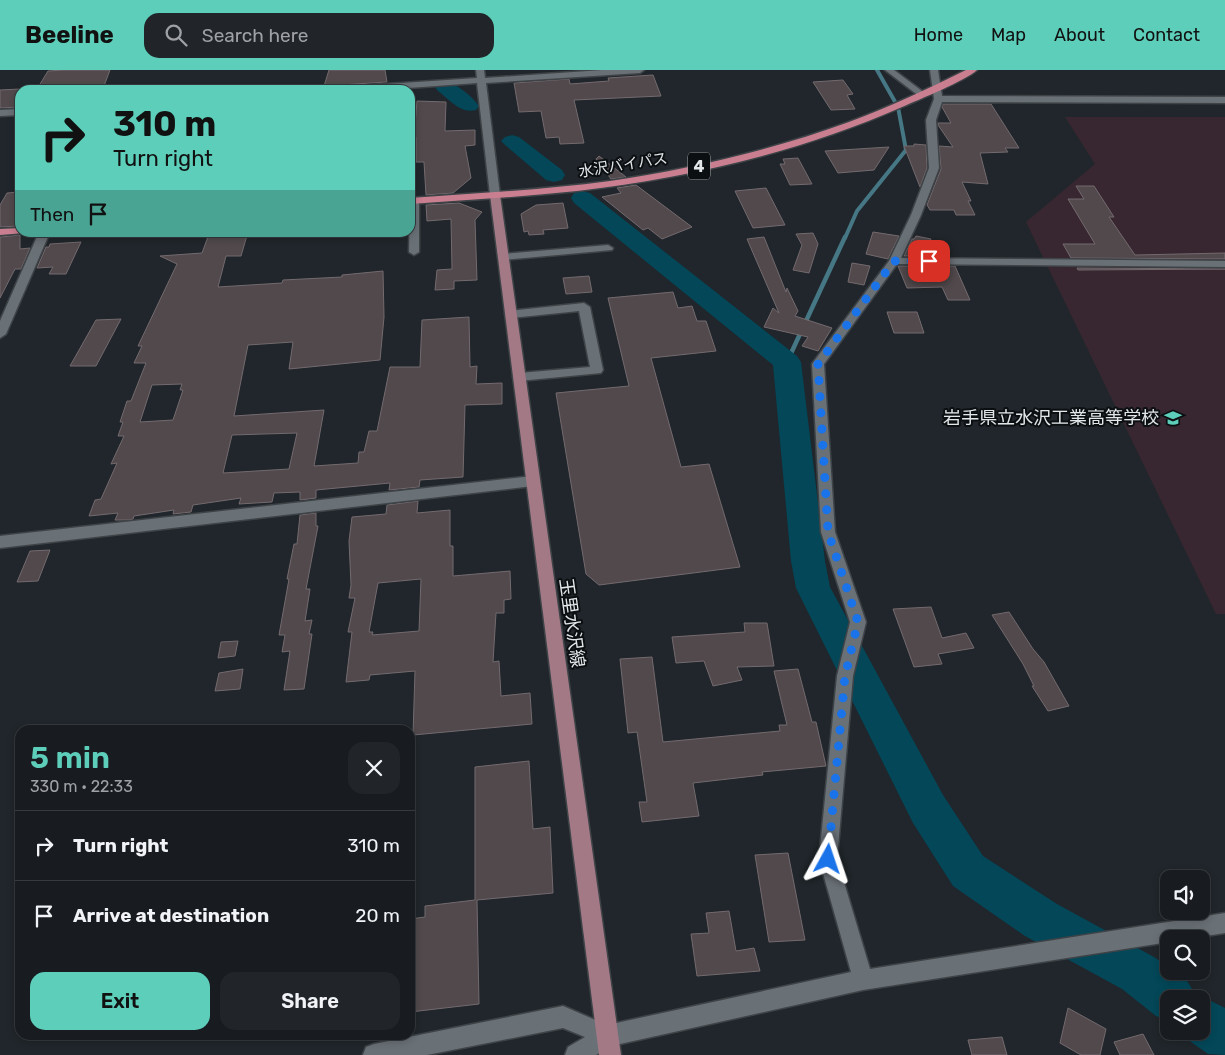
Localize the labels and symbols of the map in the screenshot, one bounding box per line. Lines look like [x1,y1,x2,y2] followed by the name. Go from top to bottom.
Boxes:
[577,149,669,181] street label: 水沢バイパス
[688,152,710,180] road number: 4
[908,240,950,282] pin
[943,407,1159,429] place label: 岩手県立水沢工業高等学校
[1163,408,1183,428] school or university icon: 岩手県立水沢工業高等学校
[555,577,589,669] street label: 玉里水沢線
[801,832,853,884] position arrow

